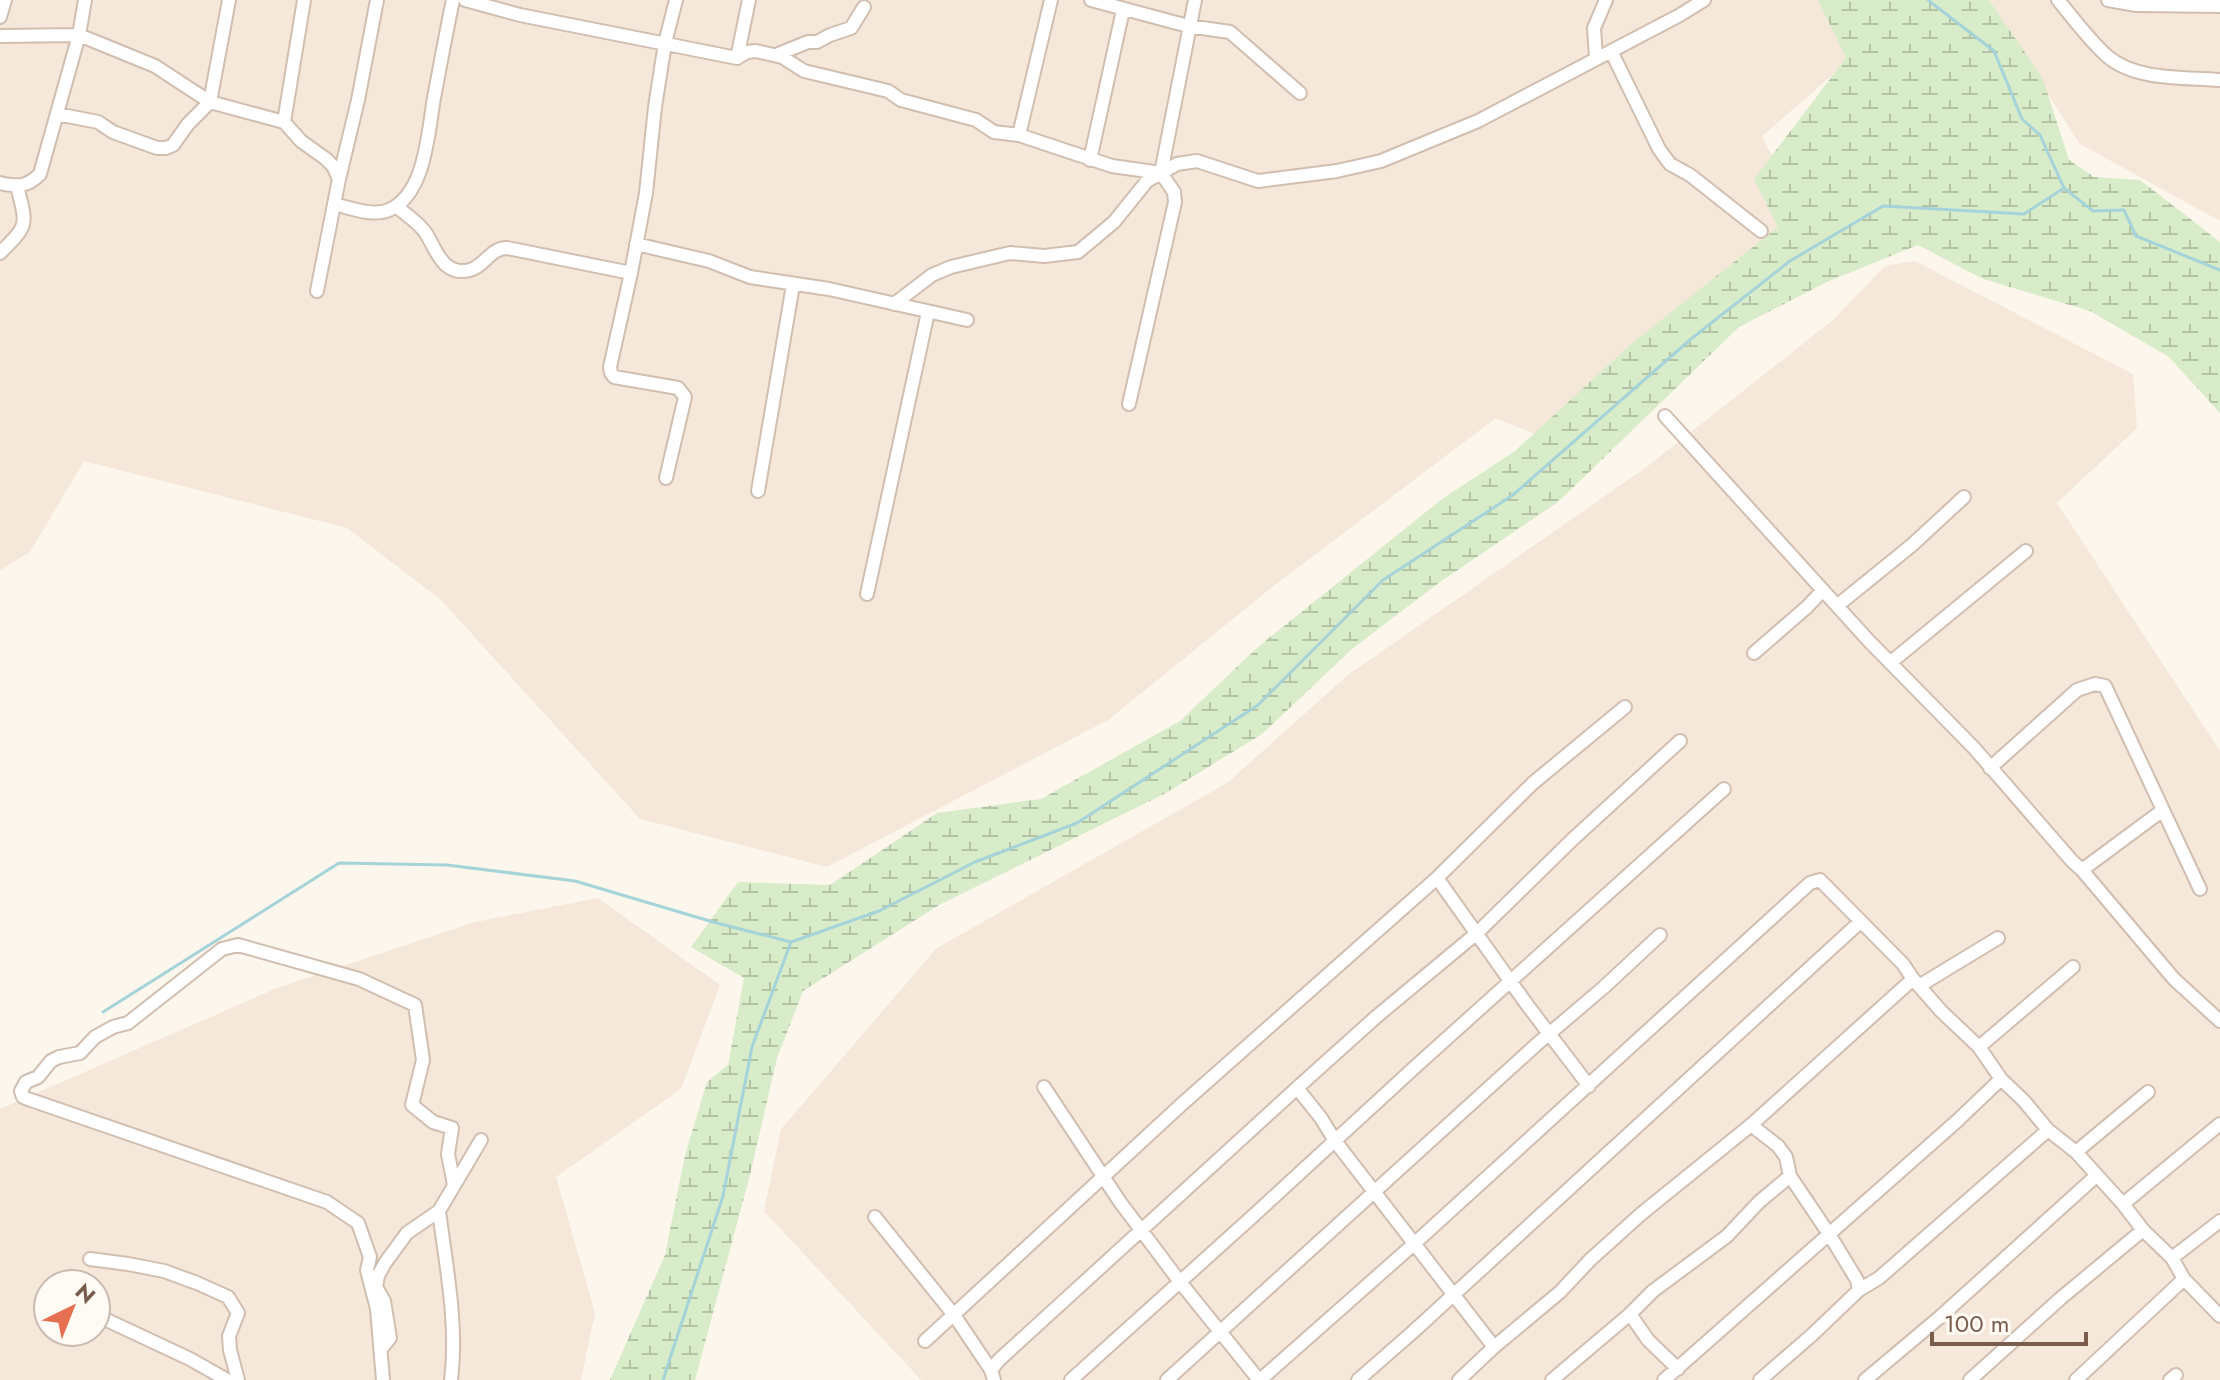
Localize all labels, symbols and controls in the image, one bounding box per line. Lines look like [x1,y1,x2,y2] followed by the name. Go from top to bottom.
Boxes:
[32,1268,112,1348] north arrow
[68,1276,103,1311] text: N
[1932,1296,2086,1346] scale bar
[1944,1306,2010,1341] text: 100 m

